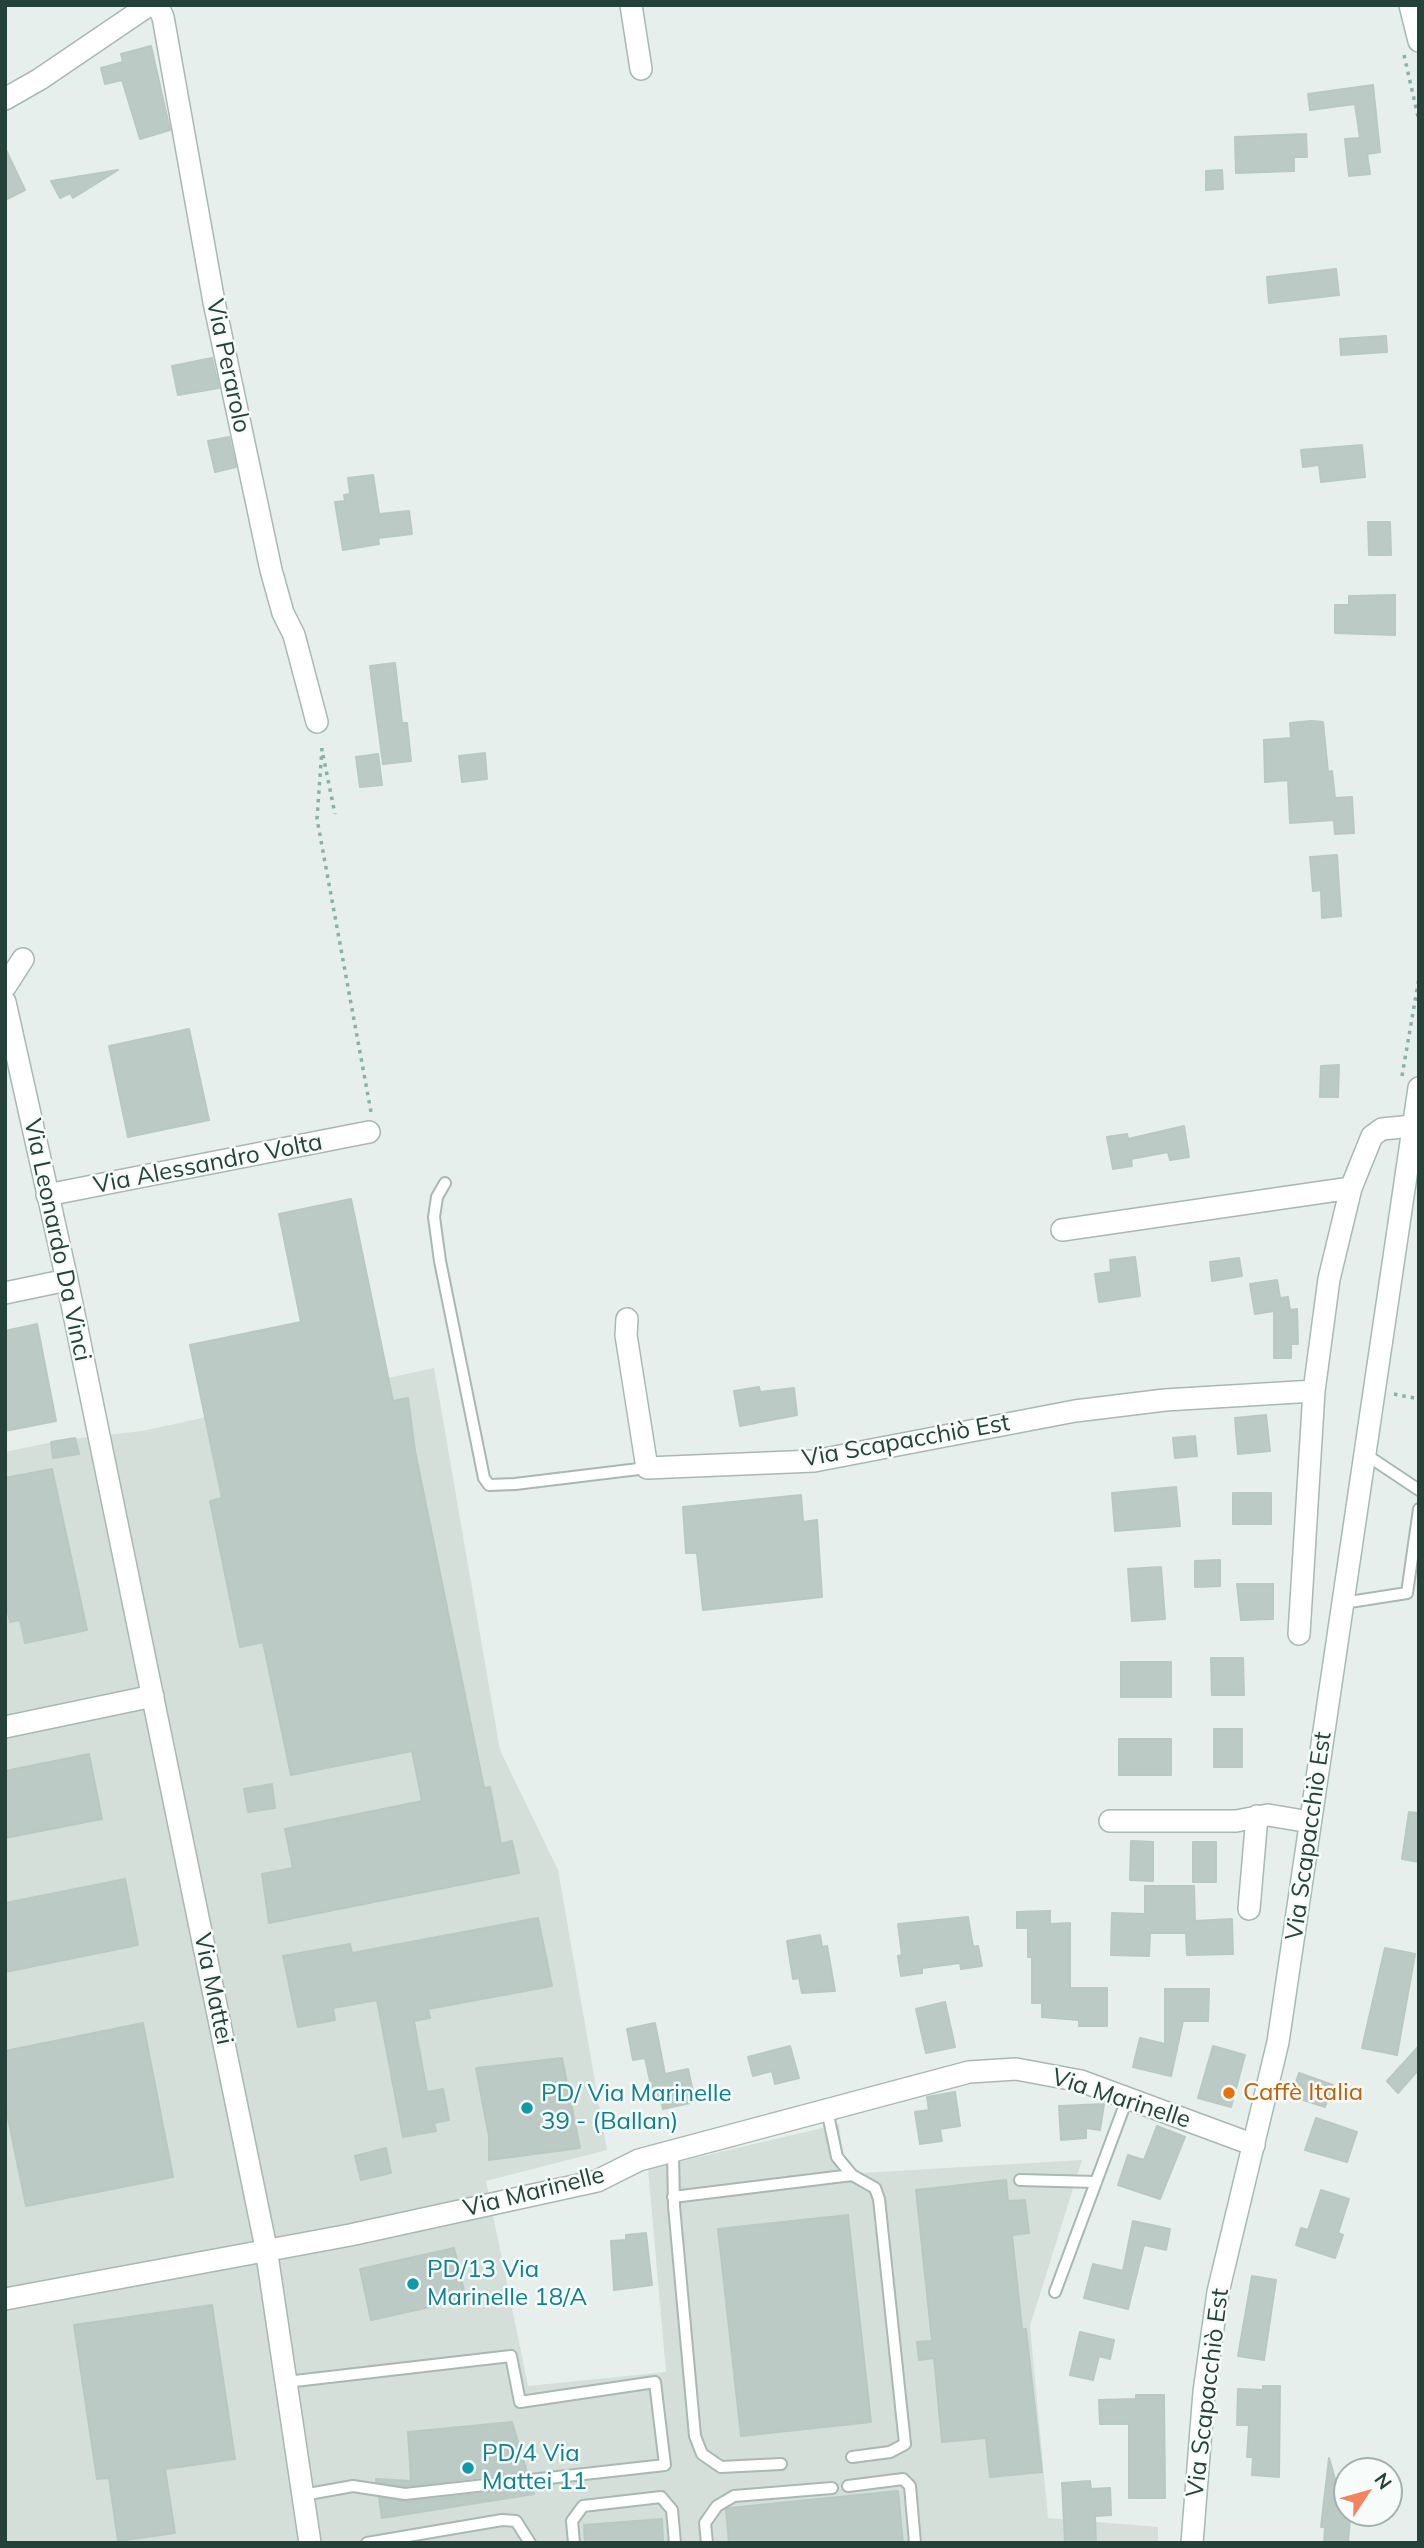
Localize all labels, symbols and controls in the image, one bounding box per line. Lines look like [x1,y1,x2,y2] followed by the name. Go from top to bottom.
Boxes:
[200,297,256,435] street label: Via Perarolo
[17,1116,97,1364] street label: Via Leonardo Da Vinci
[91,1128,325,1200] street label: Via Alessandro Volta
[800,1409,1012,1473] street label: Via Scapacchiò Est
[1280,1730,1338,1942] street label: Via Scapacchiò Est
[187,1931,239,2047] street label: Via Mattei
[1048,2063,1194,2135] street label: Via Marinelle
[1243,2079,1363,2107] place label: Caffè Italia
[541,2080,732,2136] place label: PD/ Via Marinelle 39 - (Ballan)
[1221,2085,1237,2101] marker: Caffè Italia
[519,2100,535,2116] marker: PD/ Via Marinelle 39 - (Ballan)
[461,2161,607,2223] street label: Via Marinelle
[427,2256,587,2312] place label: PD/13 Via Marinelle 18/A
[405,2276,421,2292] marker: PD/13 Via Marinelle 18/A
[1181,2287,1235,2499] street label: Via Scapacchiò Est
[482,2440,587,2496] place label: PD/4 Via Mattei 11
[1333,2457,1403,2527] north arrow
[460,2460,476,2476] marker: PD/4 Via Mattei 11
[1369,2468,1397,2494] text: N

